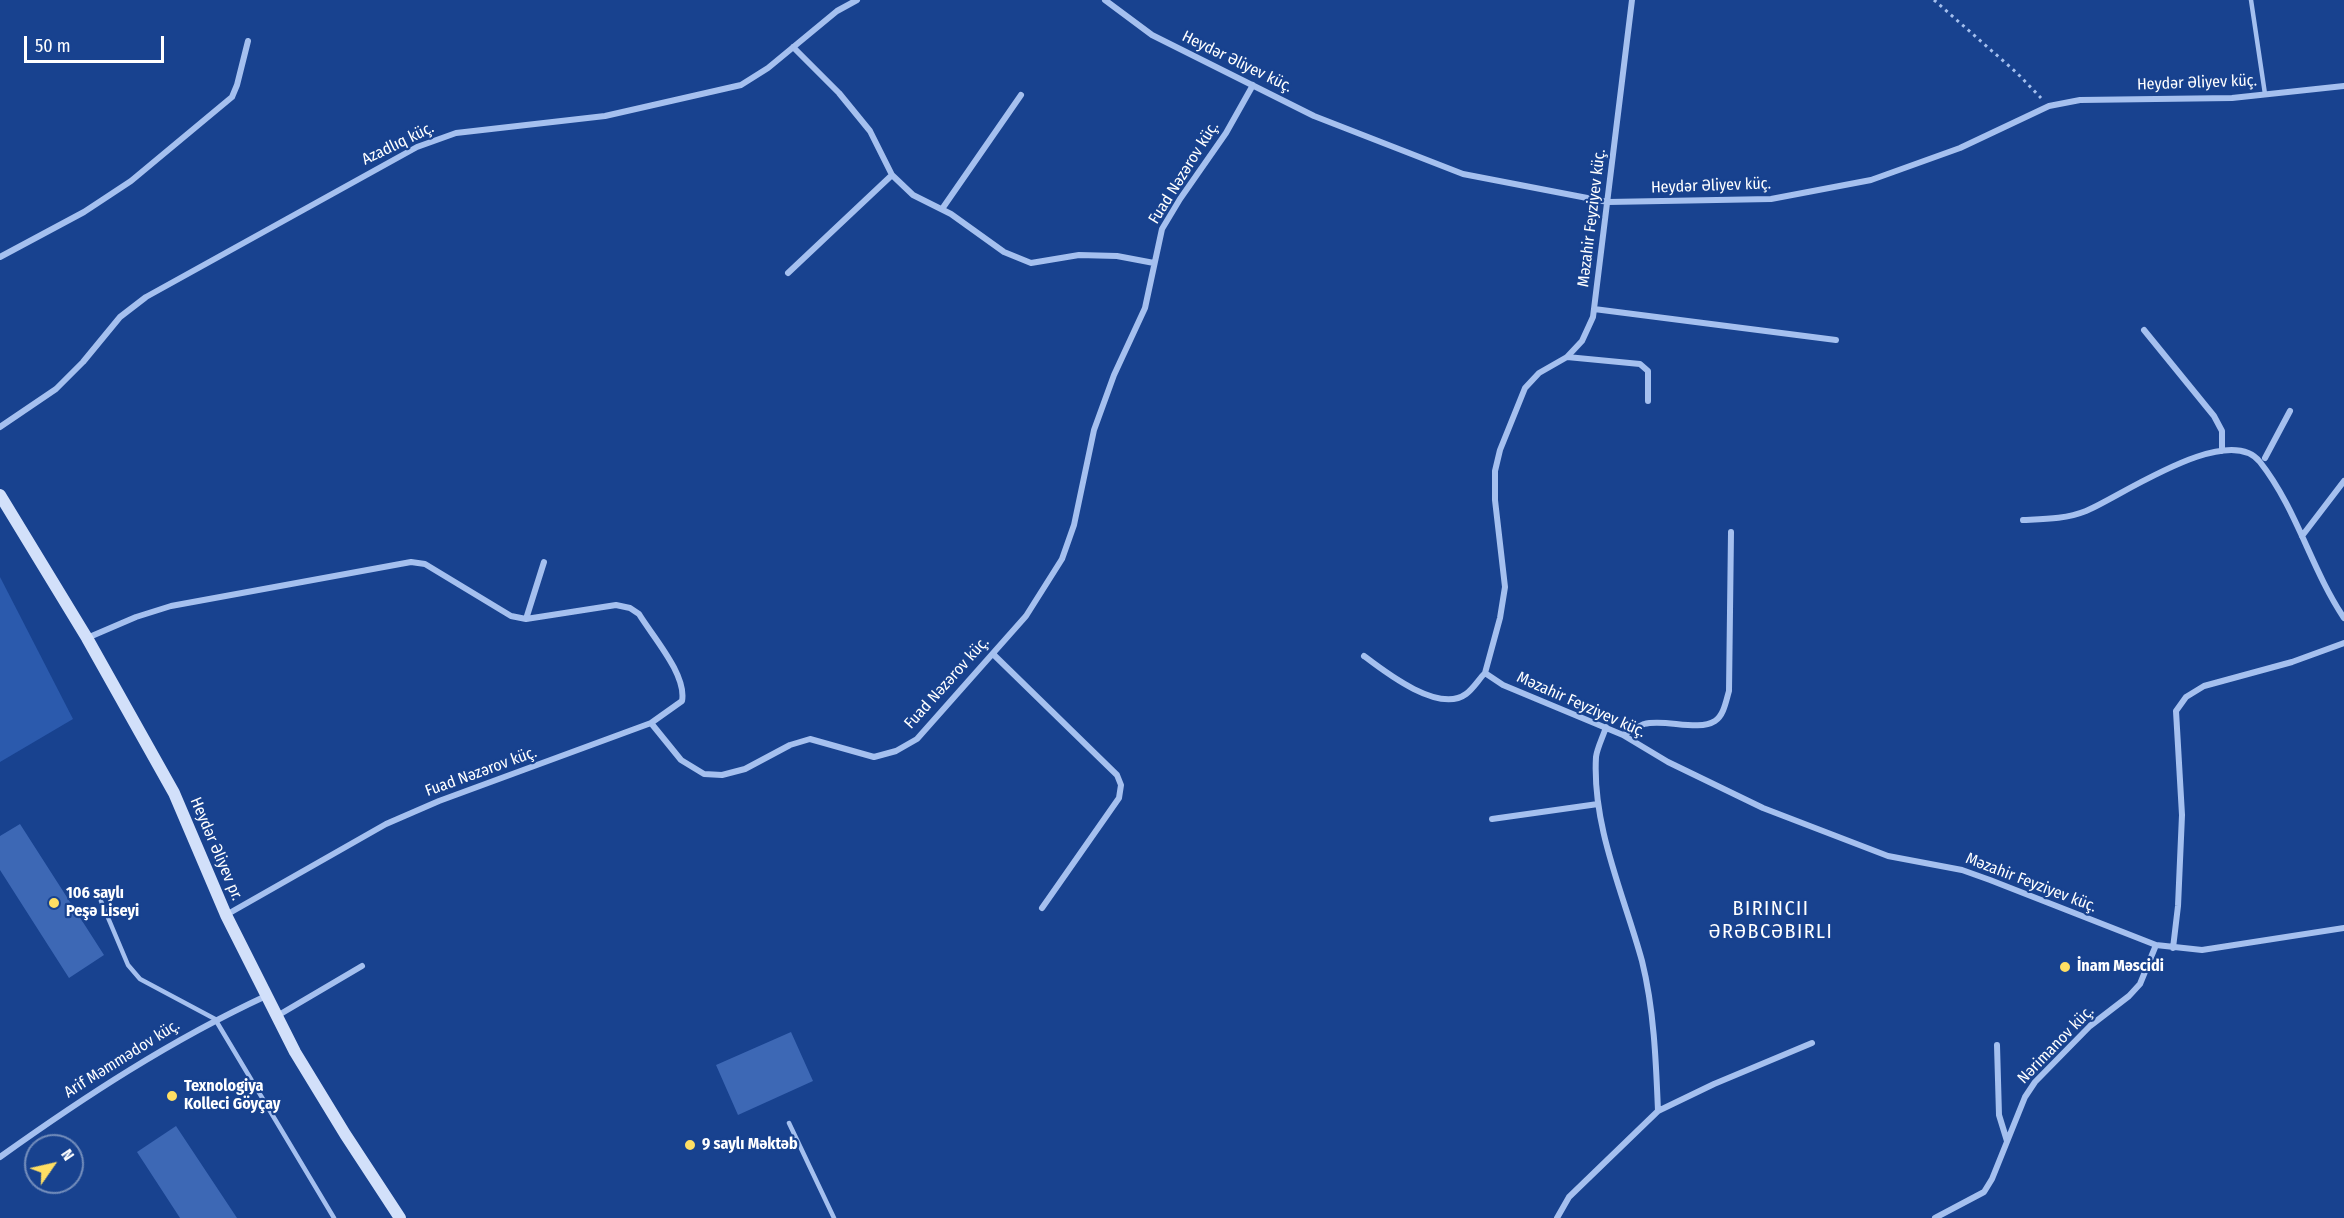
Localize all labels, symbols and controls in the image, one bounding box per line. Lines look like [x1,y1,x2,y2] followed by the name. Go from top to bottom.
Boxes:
[27,24,166,62] scale bar
[1179,27,1295,97] street label: Heydər Əliyev küç.
[35,35,71,57] text: 50 m
[2137,71,2257,95] street label: Heydər Əliyev küç.
[359,118,437,170] street label: Azadlıq küç.
[1145,118,1223,228] street label: Fuad Nəzərov küç.
[1574,148,1610,288] street label: Məzahir Feyziyev küç.
[1651,174,1771,198] street label: Heydər Əliyev küç.
[901,633,993,733] street label: Fuad Nəzərov küç.
[1514,668,1648,742] street label: Məzahir Feyziyev küç.
[423,743,539,801] street label: Fuad Nəzərov küç.
[186,795,246,903] street label: Heydər Əliyev pr.
[1963,849,2099,917] street label: Məzahir Feyziyev küç.
[66,884,139,922] place label: 106 saylı Peşə Liseyi
[47,896,61,910] marker: 106 saylı Peşə Liseyi
[1709,897,1833,944] district label: BIRINCII ƏRƏBCƏBIRLI
[2077,957,2164,977] place label: İnam Məscidi
[2058,960,2072,974] marker: İnam Məscidi
[2014,1002,2098,1088] street label: Nərimanov küç.
[61,1016,183,1102] street label: Arif Məmmədov küç.
[184,1077,280,1115] place label: Texnologiya Kolleci Göyçay
[165,1089,179,1103] marker: Texnologiya Kolleci Göyçay
[24,1134,84,1194] north arrow
[702,1135,798,1155] place label: 9 saylı Məktəb
[683,1138,697,1152] marker: 9 saylı Məktəb
[57,1145,78,1164] text: N

